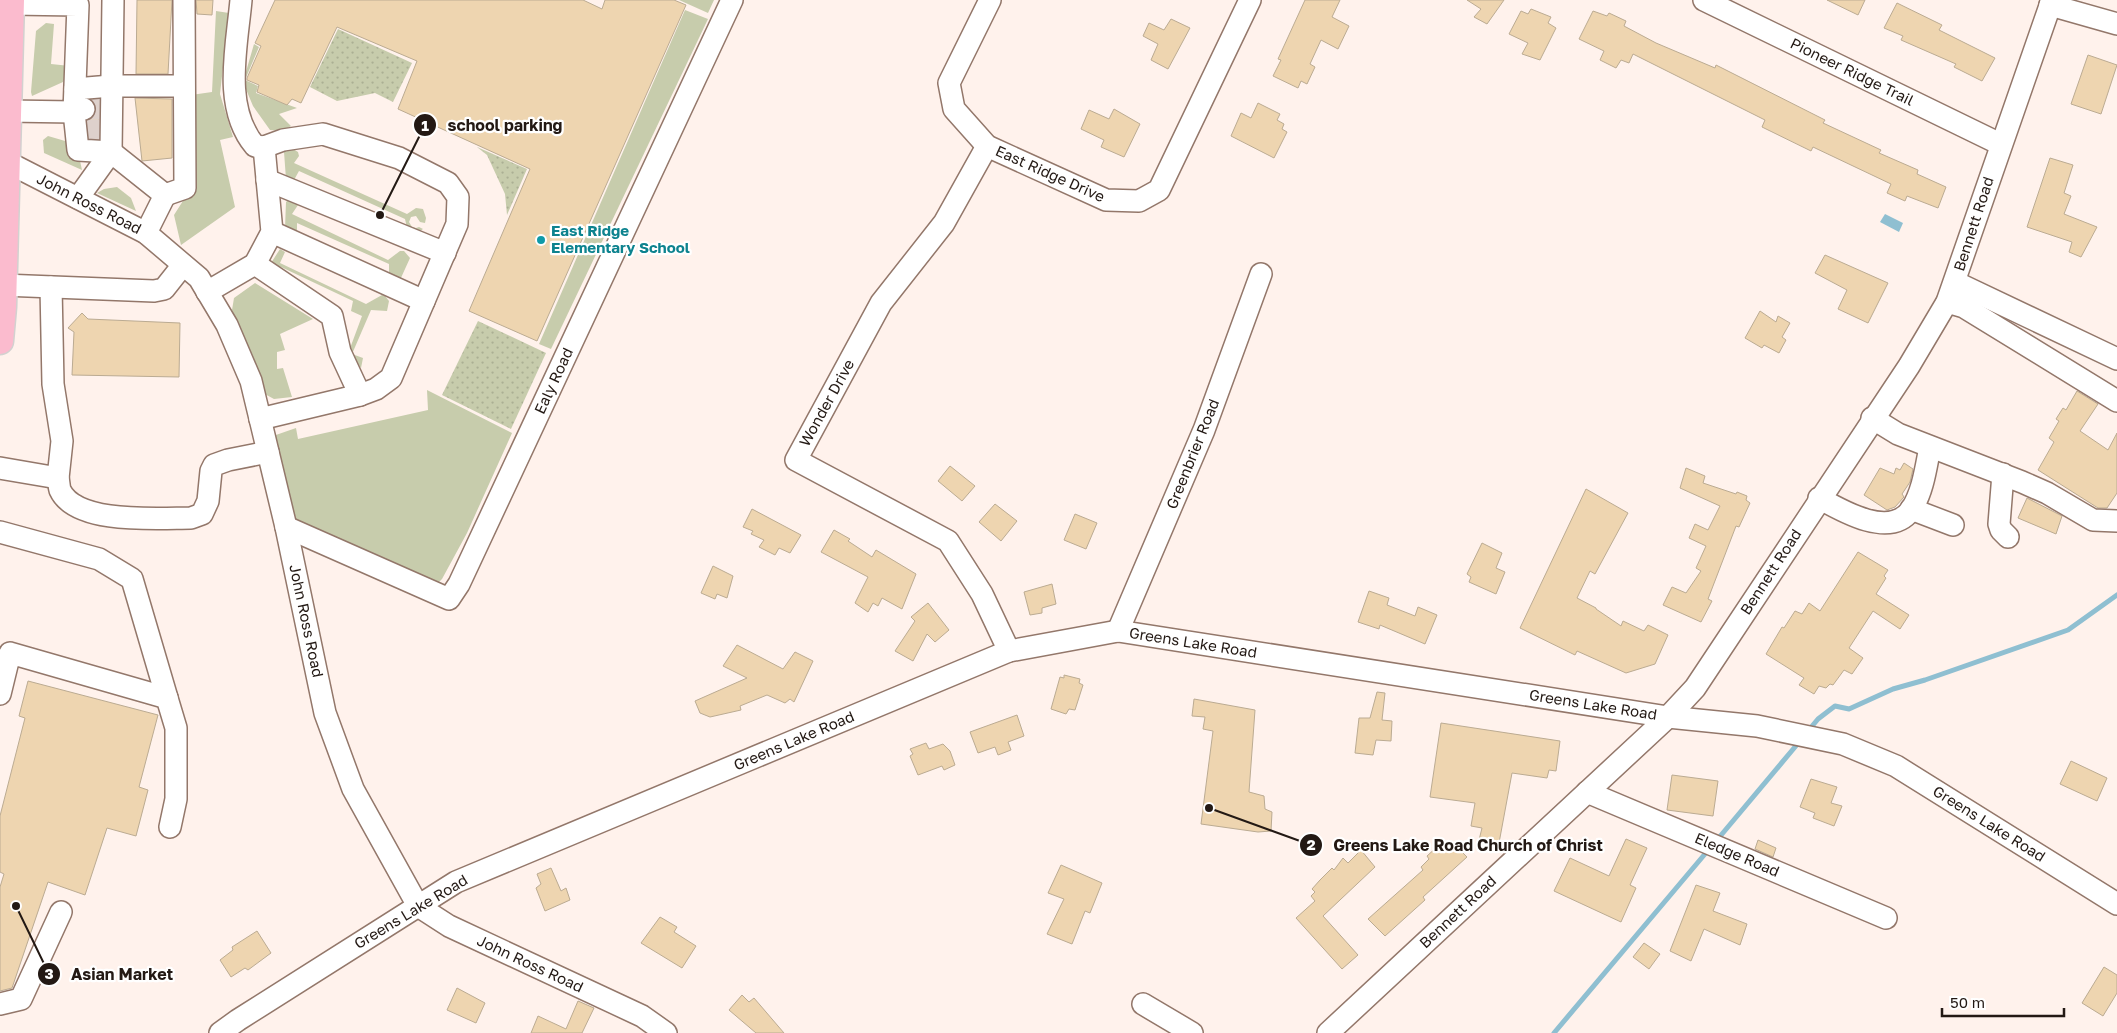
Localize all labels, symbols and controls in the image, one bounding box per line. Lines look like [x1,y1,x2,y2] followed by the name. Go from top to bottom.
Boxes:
[1788,33,1917,109] street label: Pioneer Ridge Trail
[412,110,572,141] callout: school parking
[448,115,563,135] text: school parking
[421,116,429,134] text: 1
[993,141,1108,205] street label: East Ridge Drive
[34,169,145,237] street label: John Ross Road
[1949,174,1997,273] street label: Bennett Road
[551,221,690,256] place label: East Ridge Elementary School
[535,234,547,246] marker: East Ridge Elementary School
[530,345,576,417] street label: Ealy Road
[795,356,858,449] street label: Wonder Drive
[1162,396,1222,511] street label: Greenbrier Road
[1736,525,1804,618] street label: Bennett Road
[286,563,328,679] street label: John Ross Road
[1128,623,1258,661] street label: Greens Lake Road
[1528,685,1658,723] street label: Greens Lake Road
[731,707,857,774] street label: Greens Lake Road
[1930,781,2049,865] street label: Greens Lake Road
[1692,828,1782,880] street label: Eledge Road
[1298,830,1613,861] callout: Greens Lake Road Church of Christ
[1306,835,1316,853] text: 2
[1333,835,1603,855] text: Greens Lake Road Church of Christ
[350,870,470,952] street label: Greens Lake Road
[1415,871,1499,951] street label: Bennett Road
[475,931,586,996] street label: John Ross Road
[36,959,183,990] callout: Asian Market
[44,964,54,982] text: 3
[71,964,173,984] text: Asian Market
[1942,986,2064,1018] scale bar
[1950,993,1985,1011] text: 50 m

